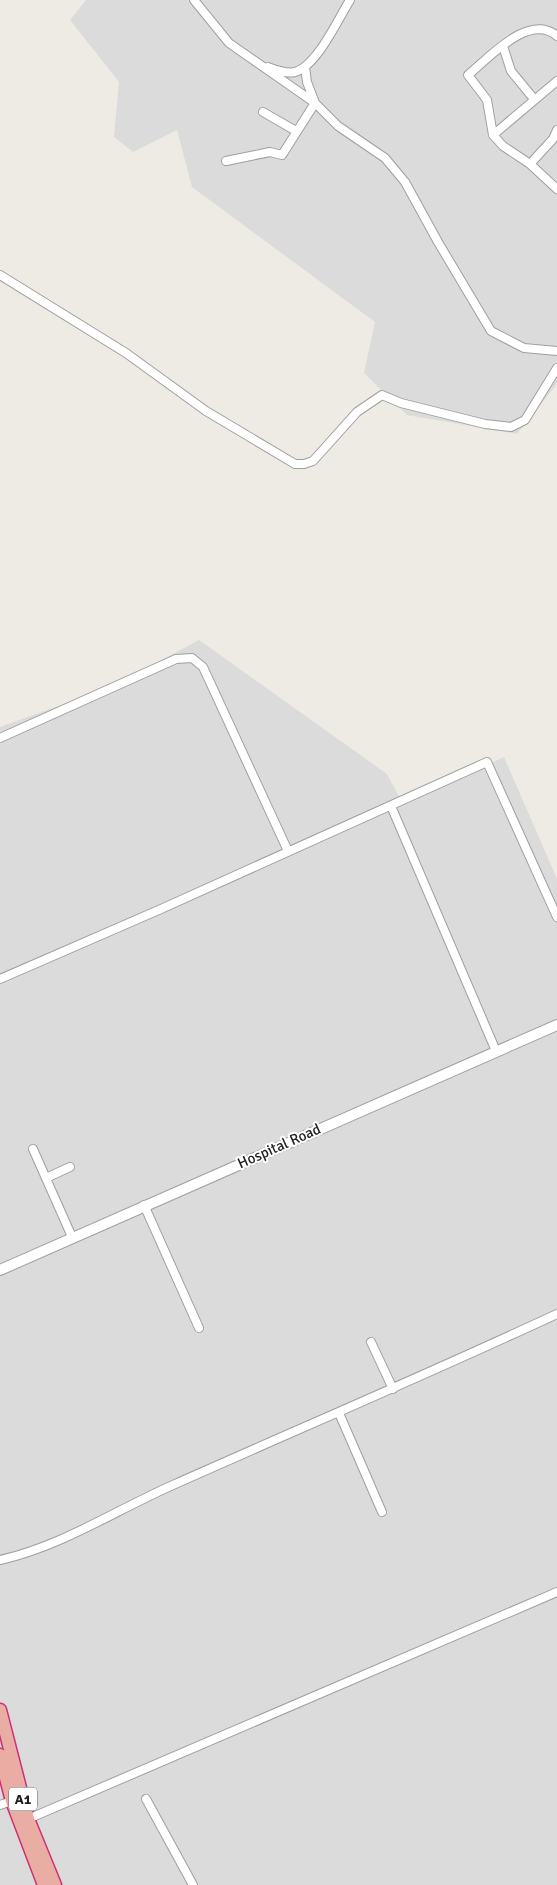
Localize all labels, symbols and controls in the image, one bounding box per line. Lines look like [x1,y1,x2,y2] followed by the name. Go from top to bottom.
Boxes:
[235,1120,323,1172] street label: Hospital Road
[9,1788,37,1810] road number: A1

